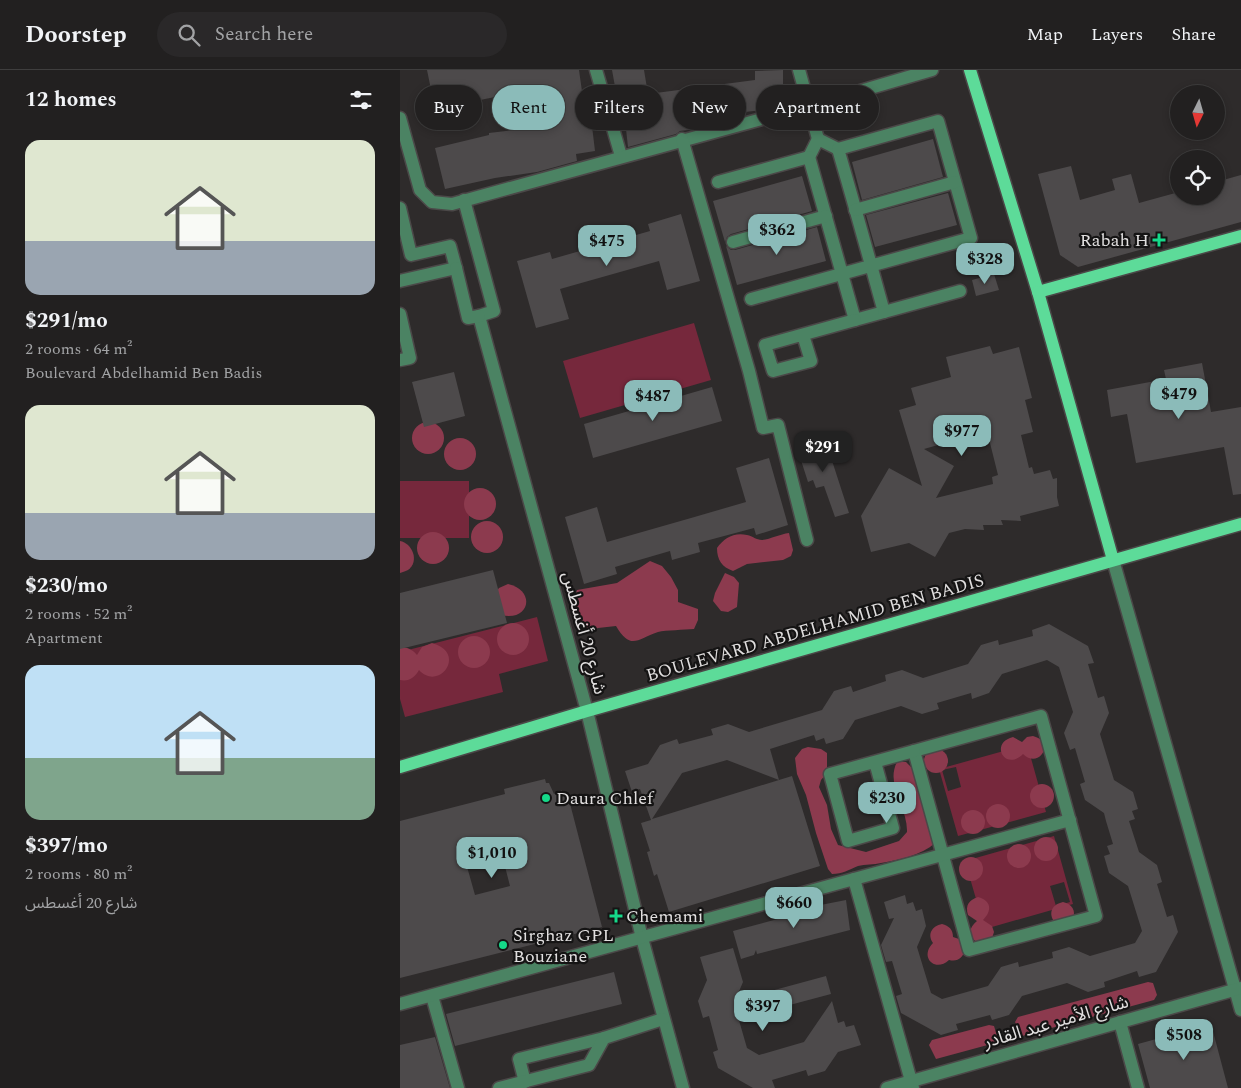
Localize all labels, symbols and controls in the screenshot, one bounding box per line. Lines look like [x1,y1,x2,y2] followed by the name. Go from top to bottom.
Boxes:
[157,12,507,57] search box
[25,17,127,53] text: Doorstep
[215,20,313,49] text: Search here
[175,21,203,49] icon: search
[1027,21,1063,48] text: Map
[1091,21,1143,48] text: Layers
[1171,21,1216,48] text: Share
[25,84,117,116] text: 12 homes
[415,85,482,130] chip: Buy
[492,85,565,130] chip: Rent
[575,85,663,130] chip: Filters
[673,85,746,130] chip: New
[756,85,879,130] chip: Apartment
[1170,85,1225,140] north arrow
[1170,85,1225,205] map controls
[347,86,375,114] icon: filters
[1170,150,1225,205] button: locate
[155,173,245,263] icon: home
[747,214,807,256] pin: $362
[759,218,795,242] text: $362
[577,224,637,267] pin: $475
[1080,227,1149,254] place label: Rabah H
[589,229,625,253] text: $475
[1153,234,1165,246] marker: Rabah H
[955,242,1015,285] pin: $328
[967,247,1003,271] text: $328
[25,305,108,337] text: $291/mo
[25,337,132,361] text: 2 rooms · 64 m²
[25,361,262,385] text: Boulevard Abdelhamid Ben Badis
[1149,378,1209,420] pin: $479
[623,380,683,422] pin: $487
[1161,382,1197,406] text: $479
[635,384,671,408] text: $487
[932,414,992,457] pin: $977
[944,419,980,443] text: $977
[793,430,853,473] pin: $291
[805,435,841,459] text: $291
[155,438,245,528] icon: home
[643,567,987,689] street label: BOULEVARD ABDELHAMID BEN BADIS
[555,569,613,697] street label: شارع 20 أغسطس
[25,570,108,602] text: $230/mo
[25,602,132,626] text: 2 rooms · 52 m²
[25,626,103,650] text: Apartment
[155,698,245,788] icon: home
[857,782,917,824] pin: $230
[556,785,655,812] place label: Daura Chlef
[869,786,905,810] text: $230
[540,792,552,804] marker: Daura Chlef
[25,830,108,862] text: $397/mo
[451,836,533,879] pin: $1,010
[467,841,517,865] text: $1,010
[25,862,132,886] text: 2 rooms · 80 m²
[764,886,824,929] pin: $660
[25,891,137,915] text: شارع 20 أغسطس
[776,891,812,915] text: $660
[626,903,703,930] place label: Chemami
[610,910,622,922] marker: Chemami
[513,922,614,970] place label: Sirghaz GPL Bouziane
[497,939,509,951] marker: Sirghaz GPL Bouziane
[979,988,1132,1056] street label: شارع الأمير عبد القادر
[733,990,793,1032] pin: $397
[745,994,781,1018] text: $397
[1154,1018,1214,1061] pin: $508
[1166,1023,1202,1047] text: $508

